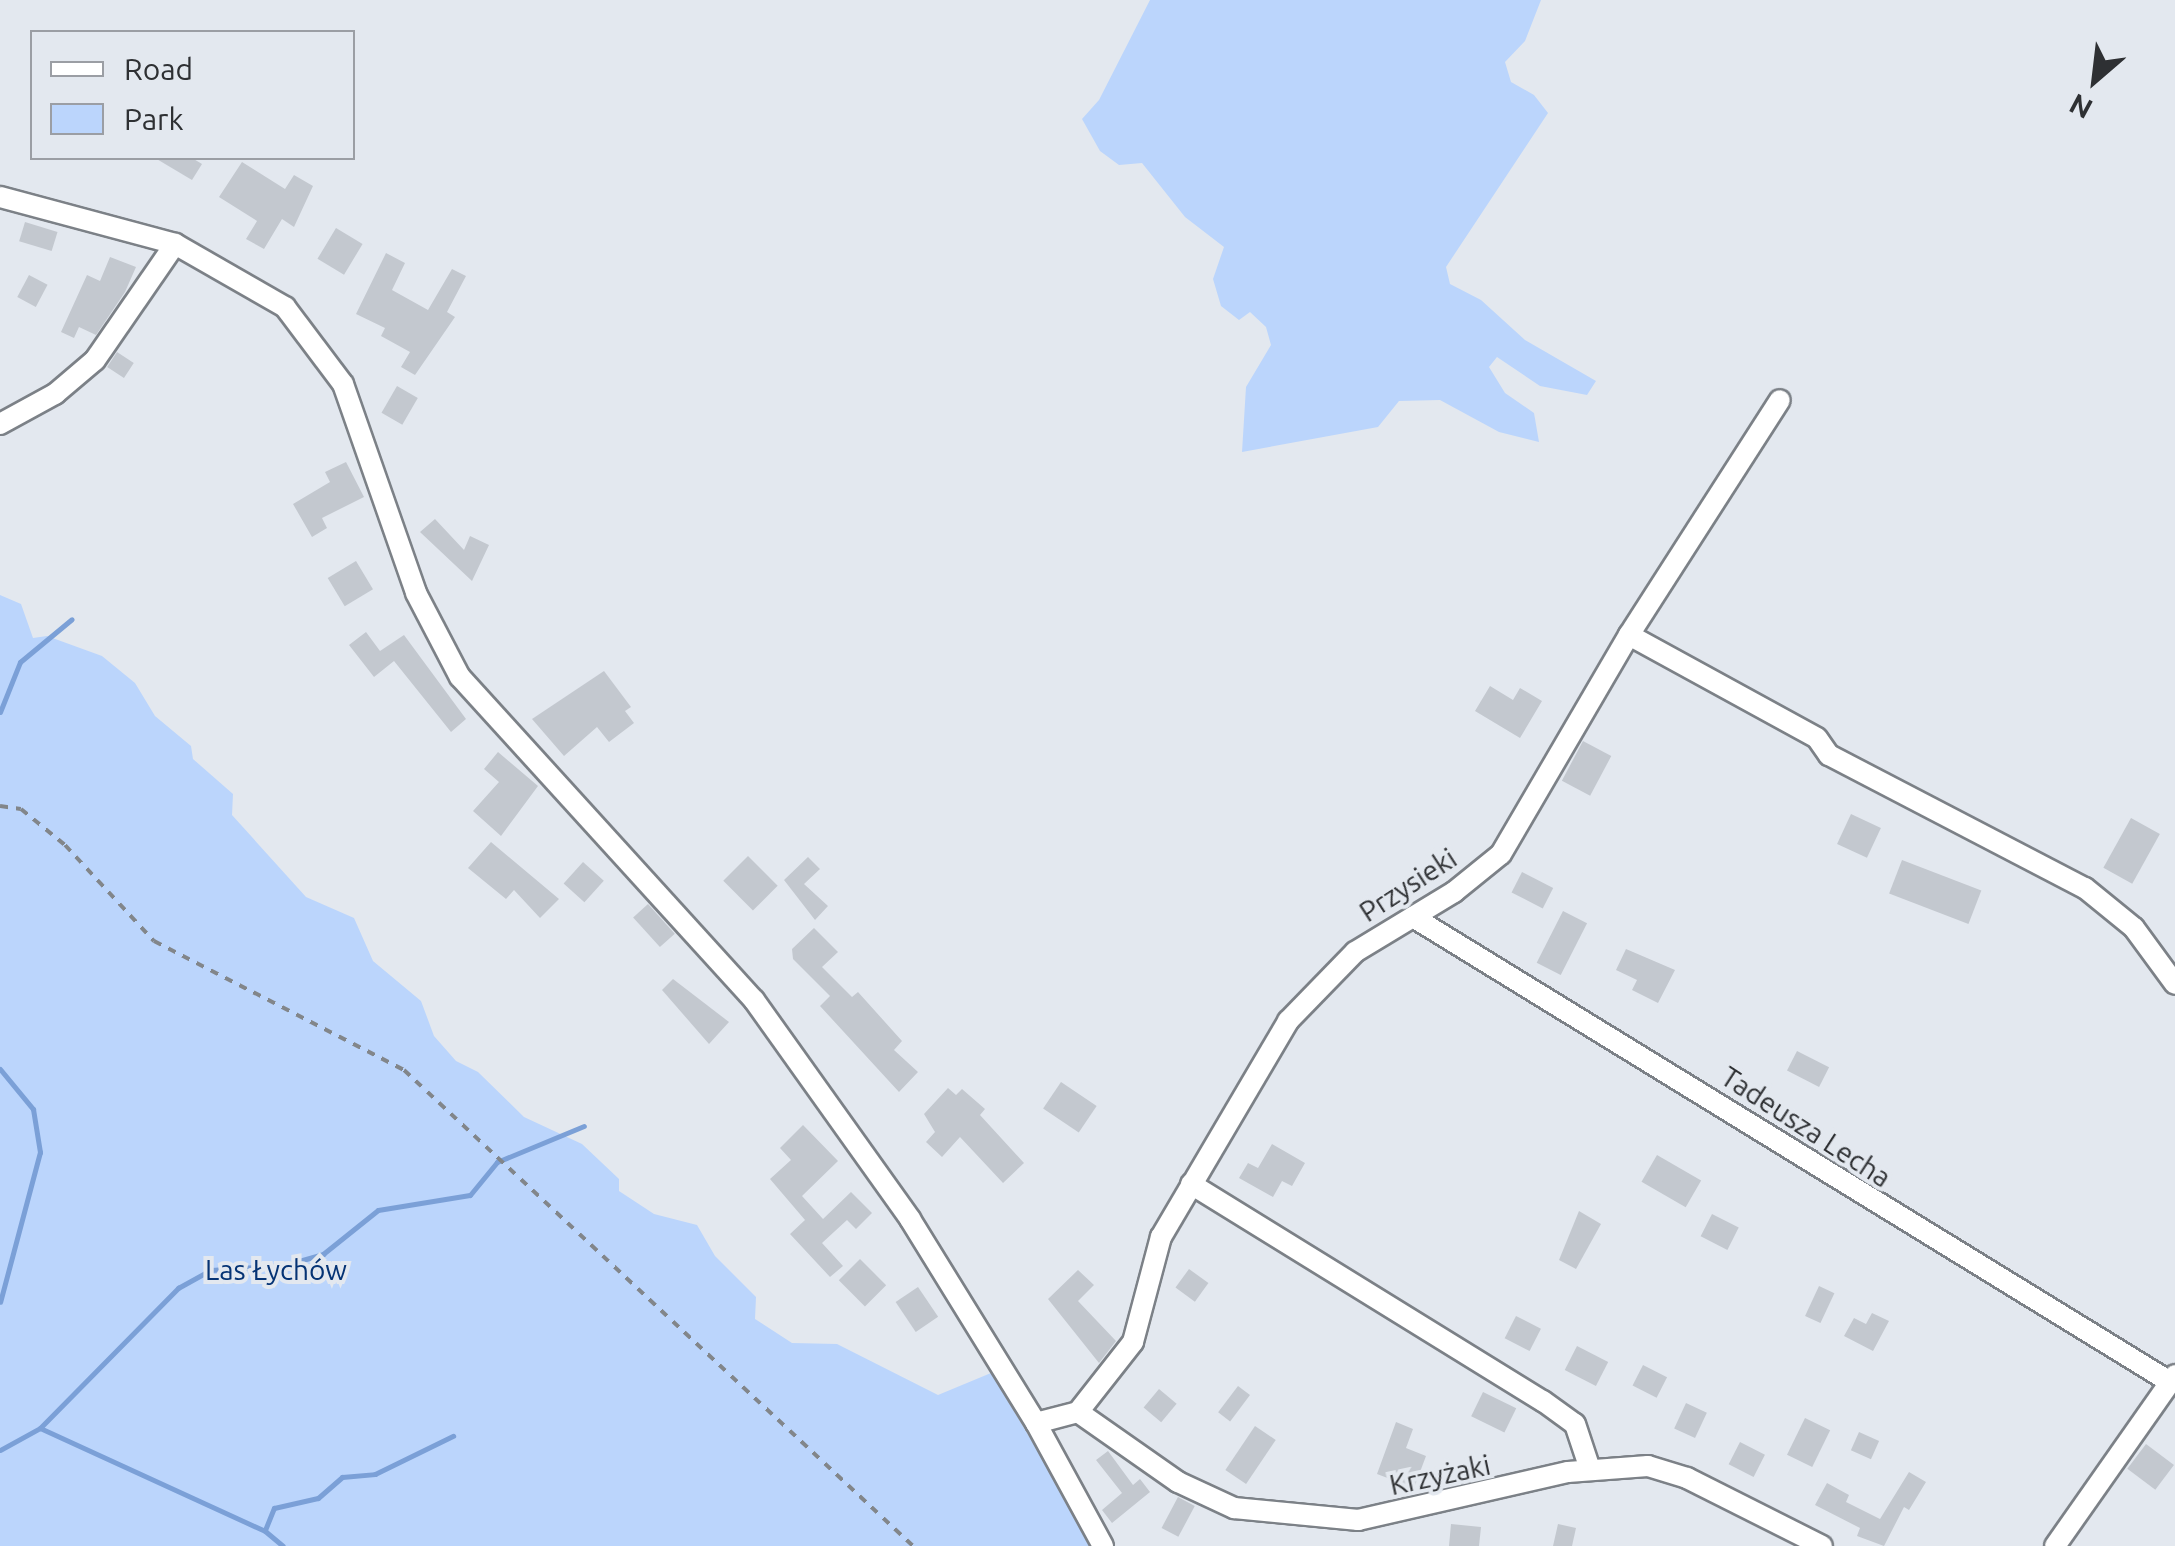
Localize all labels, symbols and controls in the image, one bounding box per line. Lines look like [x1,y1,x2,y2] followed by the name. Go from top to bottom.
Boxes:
[30,30,355,160] legend
[2045,30,2145,130] north arrow
[124,52,193,86] text: Road
[2064,88,2097,126] text: N
[124,102,184,136] text: Park
[1353,841,1463,929] street label: Przysieki
[1715,1060,1897,1194] street label: Tadeusza Lecha
[205,1253,347,1287] park label: Las Łychów
[1386,1448,1494,1502] street label: Krzyżaki

